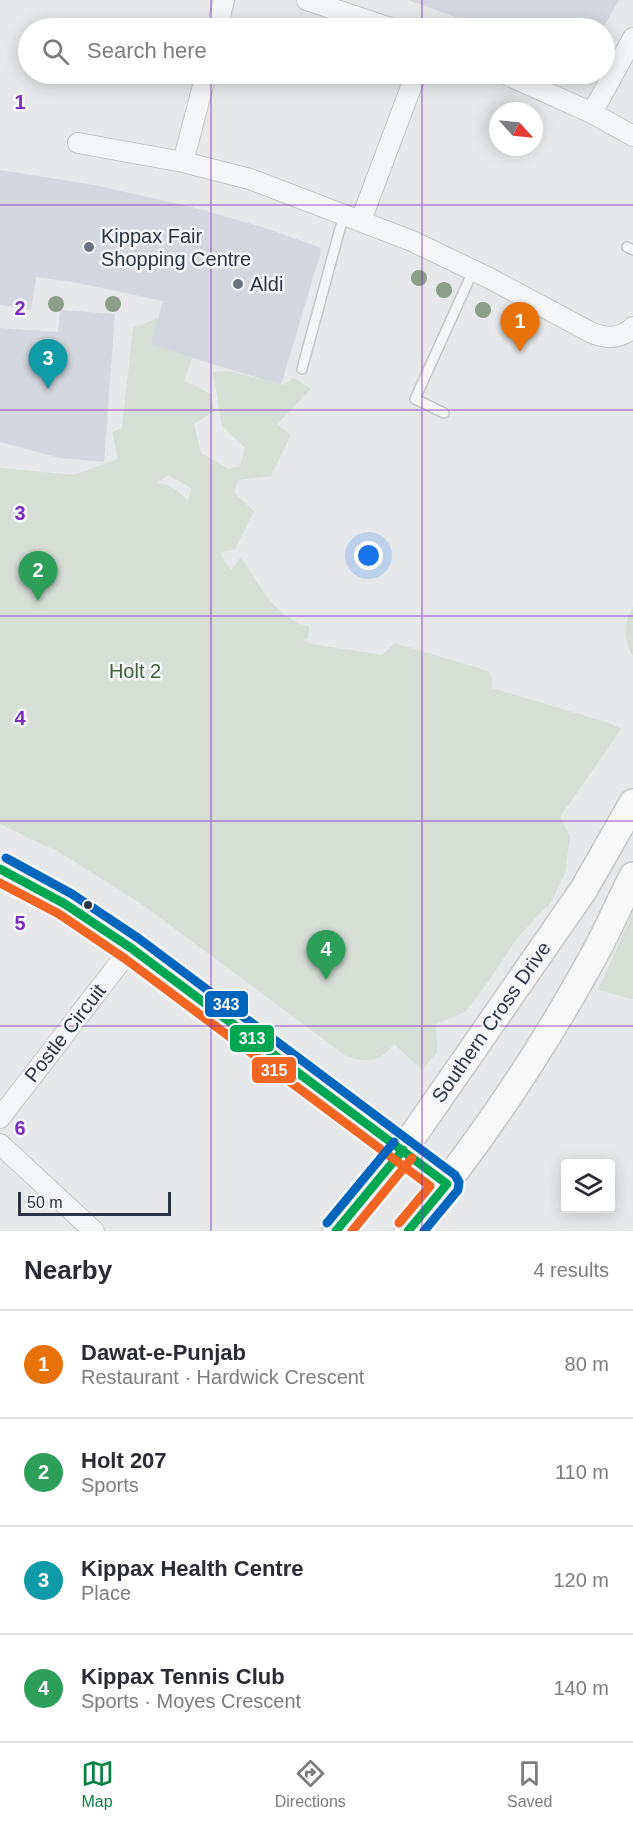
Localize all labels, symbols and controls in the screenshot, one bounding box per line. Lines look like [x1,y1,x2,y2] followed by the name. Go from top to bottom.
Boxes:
[18,18,615,84] search box
[39,35,72,68] icon: search
[87,38,207,63] text: Search here
[14,91,26,113] text: 1
[489,102,543,156] north arrow
[101,225,251,270] place label: Kippax Fair Shopping Centre
[82,240,96,254] marker: Kippax Fair Shopping Centre
[250,273,283,295] place label: Aldi
[231,277,245,291] marker: Aldi
[14,297,26,319] text: 2
[500,302,540,352] pin: 1
[28,340,68,389] pin: 3
[14,502,26,524] text: 3
[354,541,383,570] your location
[18,552,57,601] pin: 2
[109,660,161,682] park label: Holt 2
[14,707,26,729] text: 4
[82,899,94,911] unlabelled marker
[14,912,26,934] text: 5
[306,930,346,980] pin: 4
[427,937,555,1107] street label: Southern Cross Drive
[20,979,110,1086] street label: Postle Circuit
[204,990,249,1018] line badge: 343
[213,996,239,1013] text: 343
[229,1024,275,1053] line badge: 313
[239,1030,265,1047] text: 313
[251,1056,297,1084] line badge: 315
[261,1062,287,1079] text: 315
[14,1117,26,1139] text: 6
[561,1159,615,1213] map controls
[561,1159,615,1213] button: layers
[18,1189,171,1216] scale bar
[27,1194,63,1211] text: 50 m
[24,1255,112,1285] text: Nearby
[533,1259,609,1281] text: 4 results
[81,1340,246,1365] text: Dawat-e-Punjab
[38,1353,49,1375] text: 1
[565,1353,609,1375] text: 80 m
[81,1366,364,1388] text: Restaurant · Hardwick Crescent
[81,1448,167,1473] text: Holt 207
[38,1461,49,1483] text: 2
[555,1461,609,1483] text: 110 m
[81,1474,139,1496] text: Sports
[81,1556,304,1581] text: Kippax Health Centre
[38,1569,49,1591] text: 3
[553,1569,609,1591] text: 120 m
[81,1582,131,1604] text: Place
[81,1664,285,1689] text: Kippax Tennis Club
[38,1677,49,1699] text: 4
[553,1677,609,1699] text: 140 m
[81,1690,301,1712] text: Sports · Moyes Crescent
[81,1757,114,1811] tab: Map
[275,1757,346,1811] tab: Directions
[507,1757,552,1811] tab: Saved

